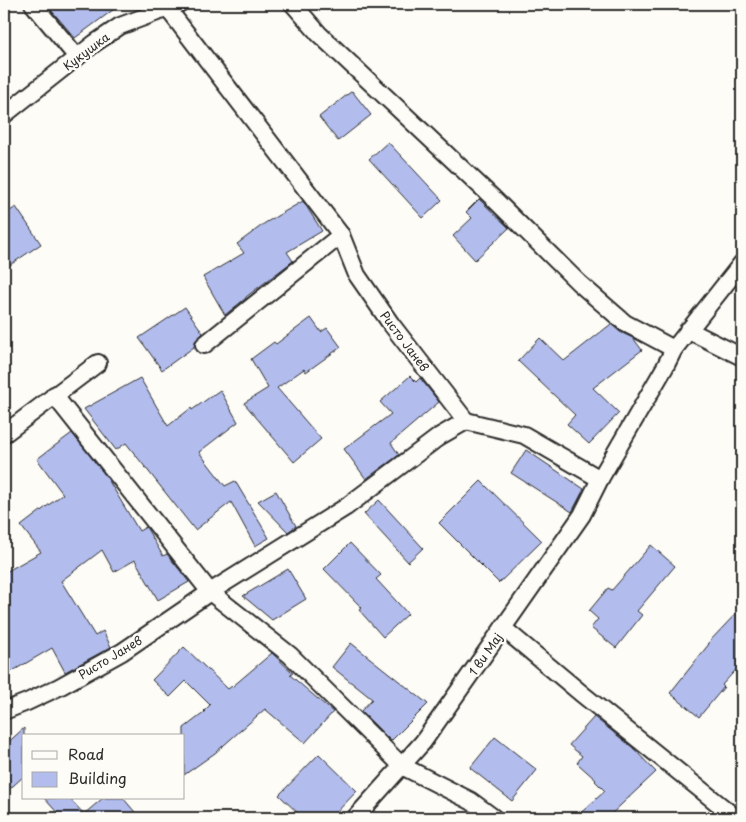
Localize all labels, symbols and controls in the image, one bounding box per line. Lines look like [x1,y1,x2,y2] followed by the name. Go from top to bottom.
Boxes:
[59,27,113,74] street label: Кукушка
[376,307,434,375] street label: Ристо Јанев
[464,629,506,679] street label: 1 ви Мај
[75,631,145,683] street label: Ристо Јанев
[22,734,185,800] legend
[68,742,104,765] text: Road
[68,766,127,789] text: Building

